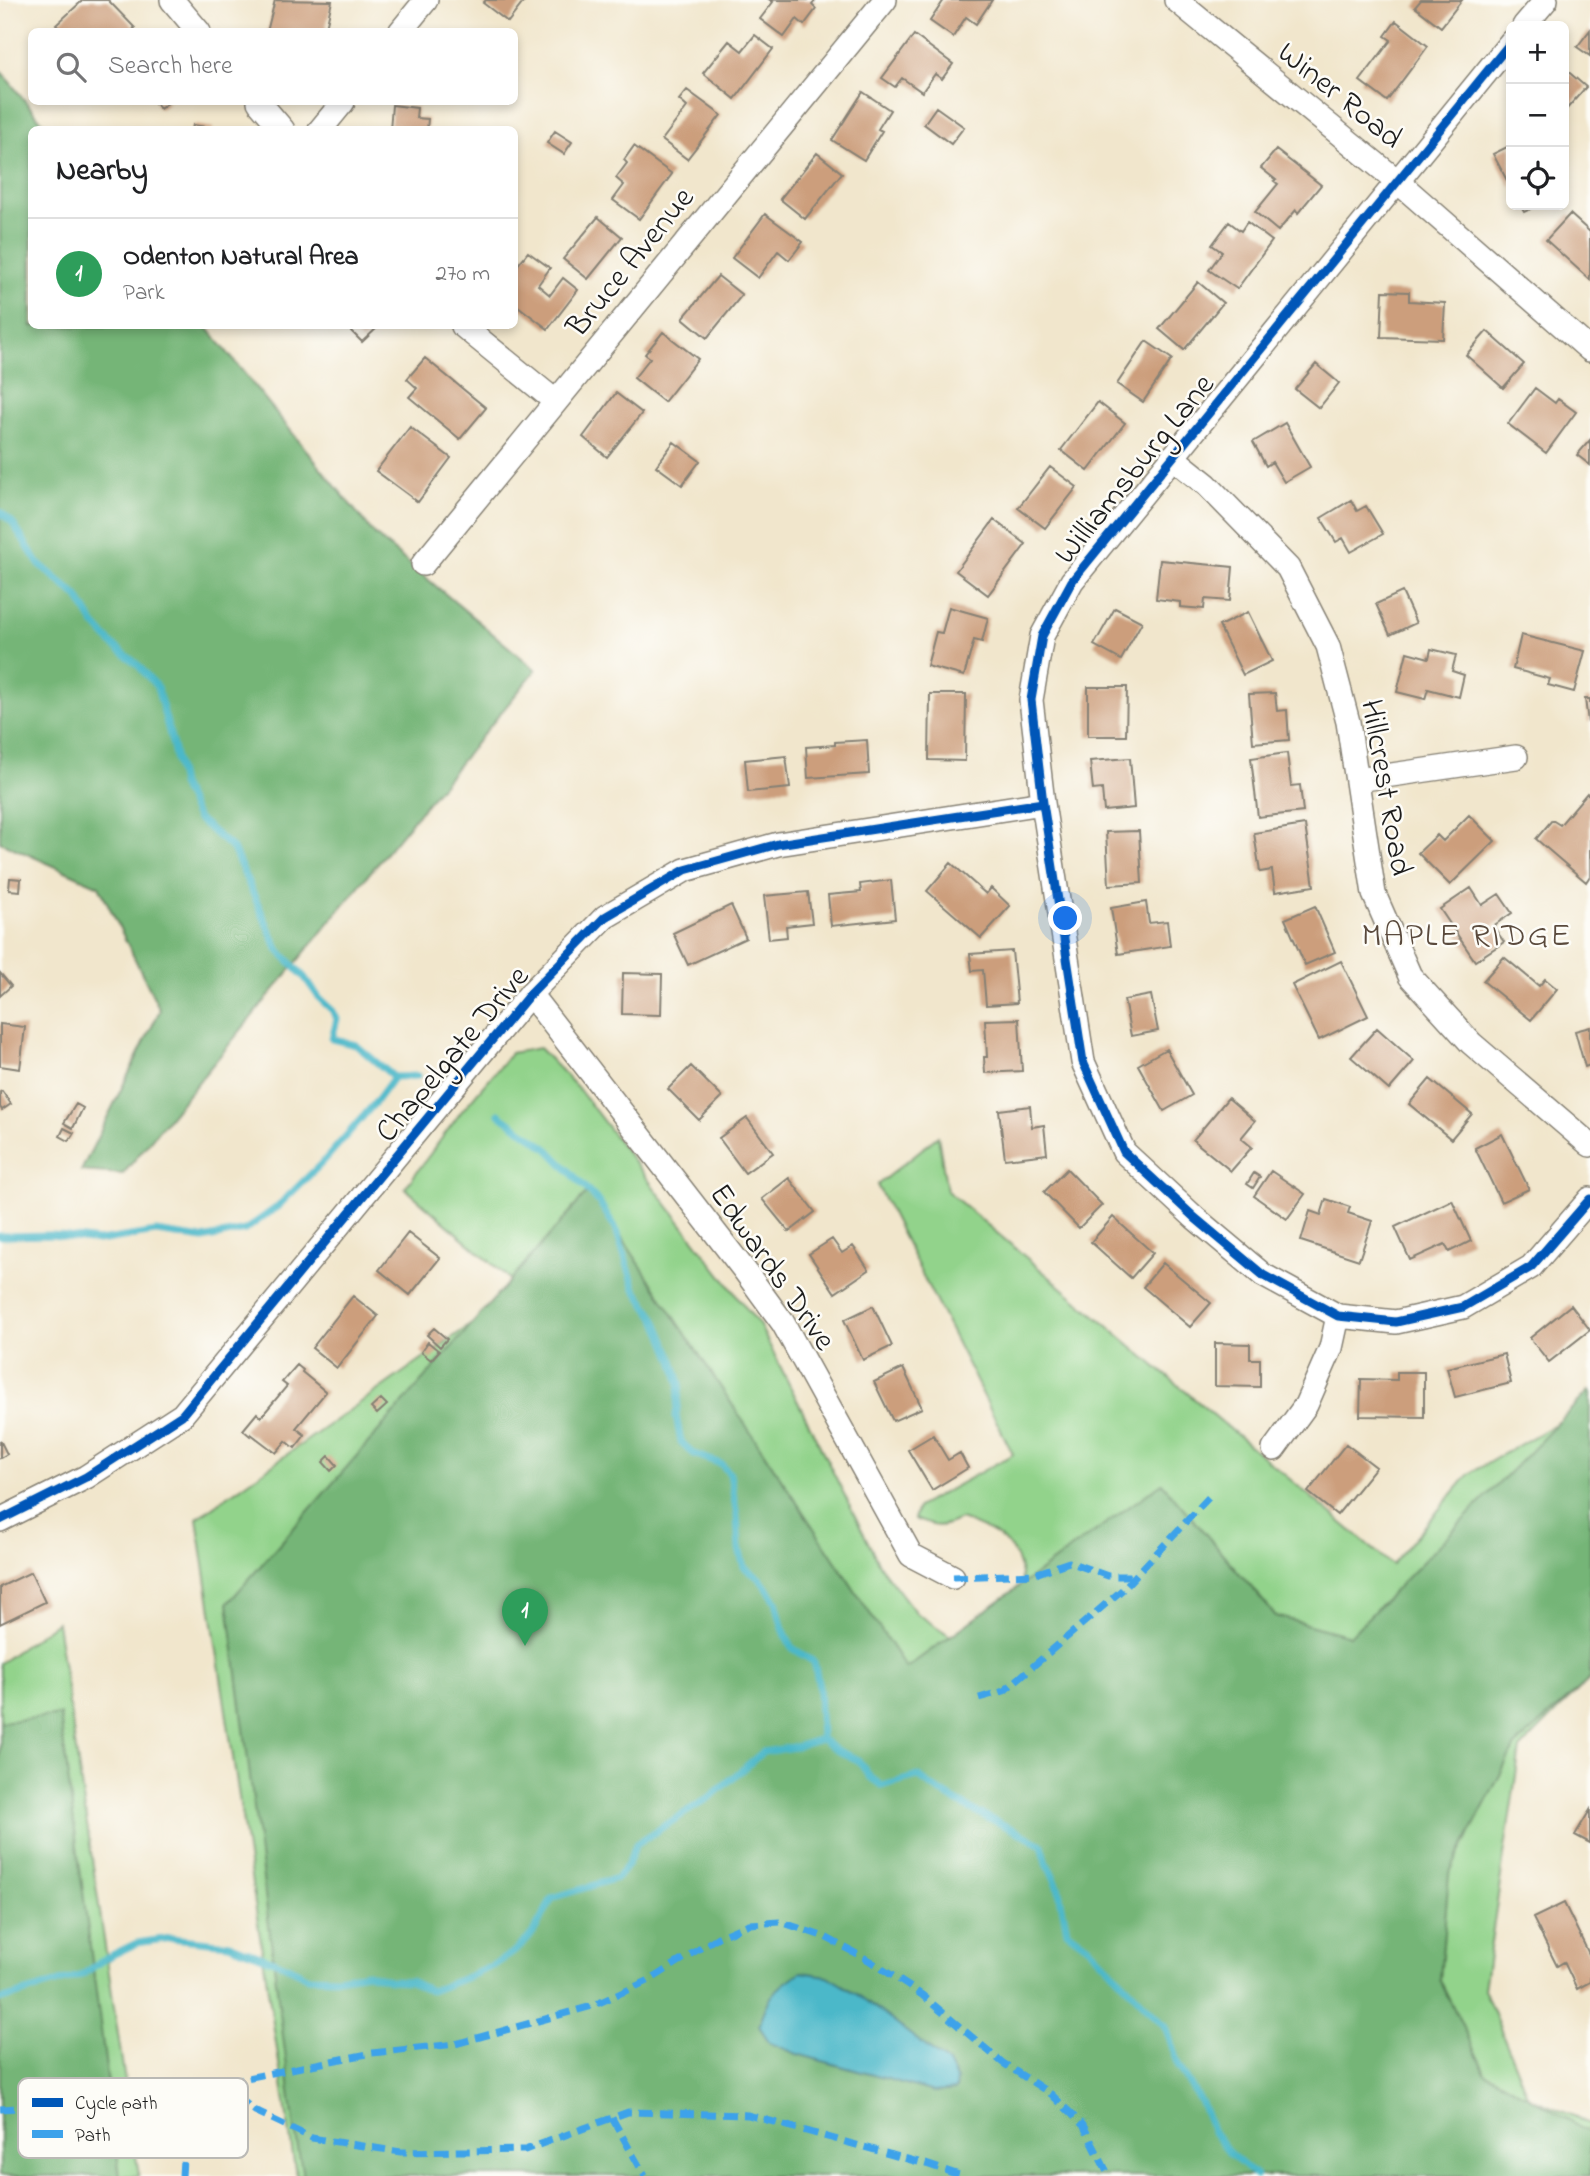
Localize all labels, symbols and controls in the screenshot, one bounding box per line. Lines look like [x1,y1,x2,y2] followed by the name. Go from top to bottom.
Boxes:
[1506,21,1569,210] map controls
[1506,21,1569,84] button: +
[28,28,518,105] search box
[1266,31,1412,162] street label: Winer Road
[52,48,90,86] icon: search
[108,48,233,86] text: Search here
[1506,84,1569,147] button: −
[1506,147,1569,210] button: locate
[56,150,148,194] text: Nearby
[556,177,708,349] street label: Bruce Avenue
[123,239,359,277] text: Odenton Natural Area
[75,258,83,291] text: 1
[436,258,490,291] text: 270 m
[123,277,165,310] text: Park
[1044,364,1228,576] street label: Williamsburg Lane
[1346,696,1423,879] street label: Hillcrest Road
[1048,901,1082,935] your location
[1362,913,1572,961] district label: MAPLE RIDGE
[365,956,542,1154] street label: Chapelgate Drive
[696,1175,847,1362] street label: Edwards Drive
[502,1588,548,1646] pin: 1
[18,2078,248,2158] legend
[75,2091,157,2119] text: Cycle path
[75,2123,111,2150] text: Path

